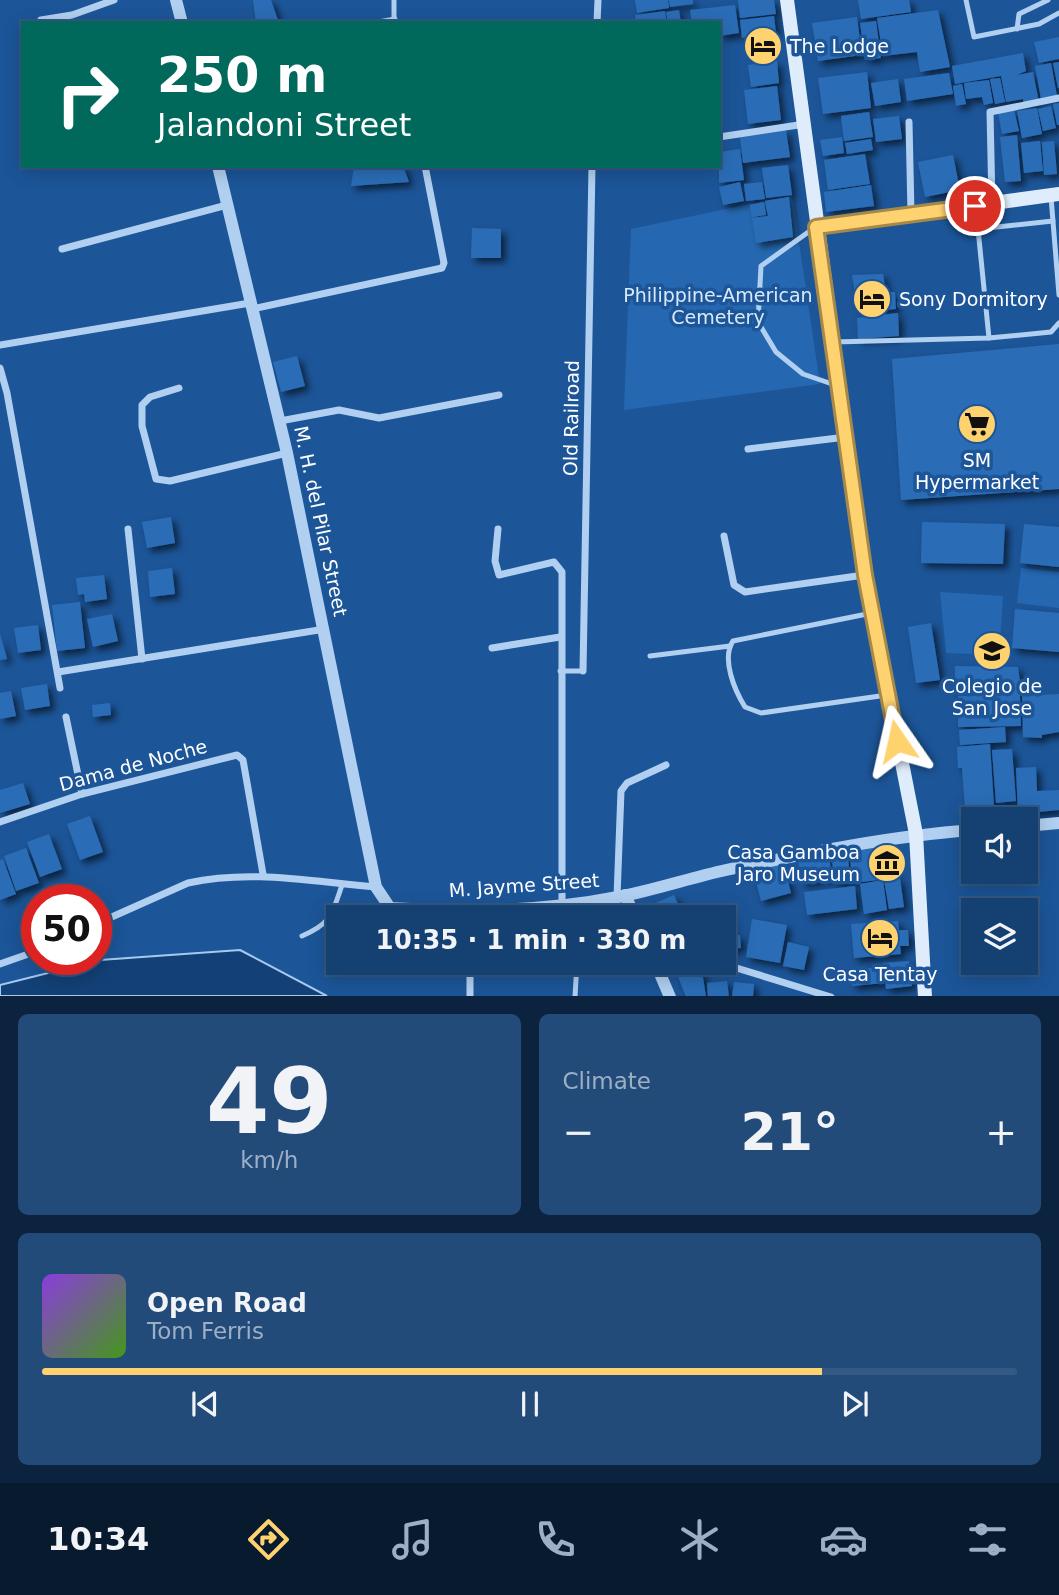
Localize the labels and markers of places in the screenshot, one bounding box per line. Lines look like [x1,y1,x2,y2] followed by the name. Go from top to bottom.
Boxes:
[742,25,784,67] hotel icon: The Lodge
[789,35,889,57] place label: The Lodge
[945,176,1005,236] pin
[851,278,893,320] hotel icon: Sony Dormitory
[899,288,1048,310] place label: Sony Dormitory
[956,403,998,445] supermarket icon: SM Hypermarket
[915,449,1039,493] place label: SM Hypermarket
[971,630,1013,672] school or university icon: Colegio de San Jose
[942,675,1042,719] place label: Colegio de San Jose
[727,841,860,885] place label: Casa Gamboa Jaro Museum
[866,842,908,884] museum icon: Casa Gamboa Jaro Museum
[859,917,901,959] hotel icon: Casa Tentay
[823,963,937,985] place label: Casa Tentay

